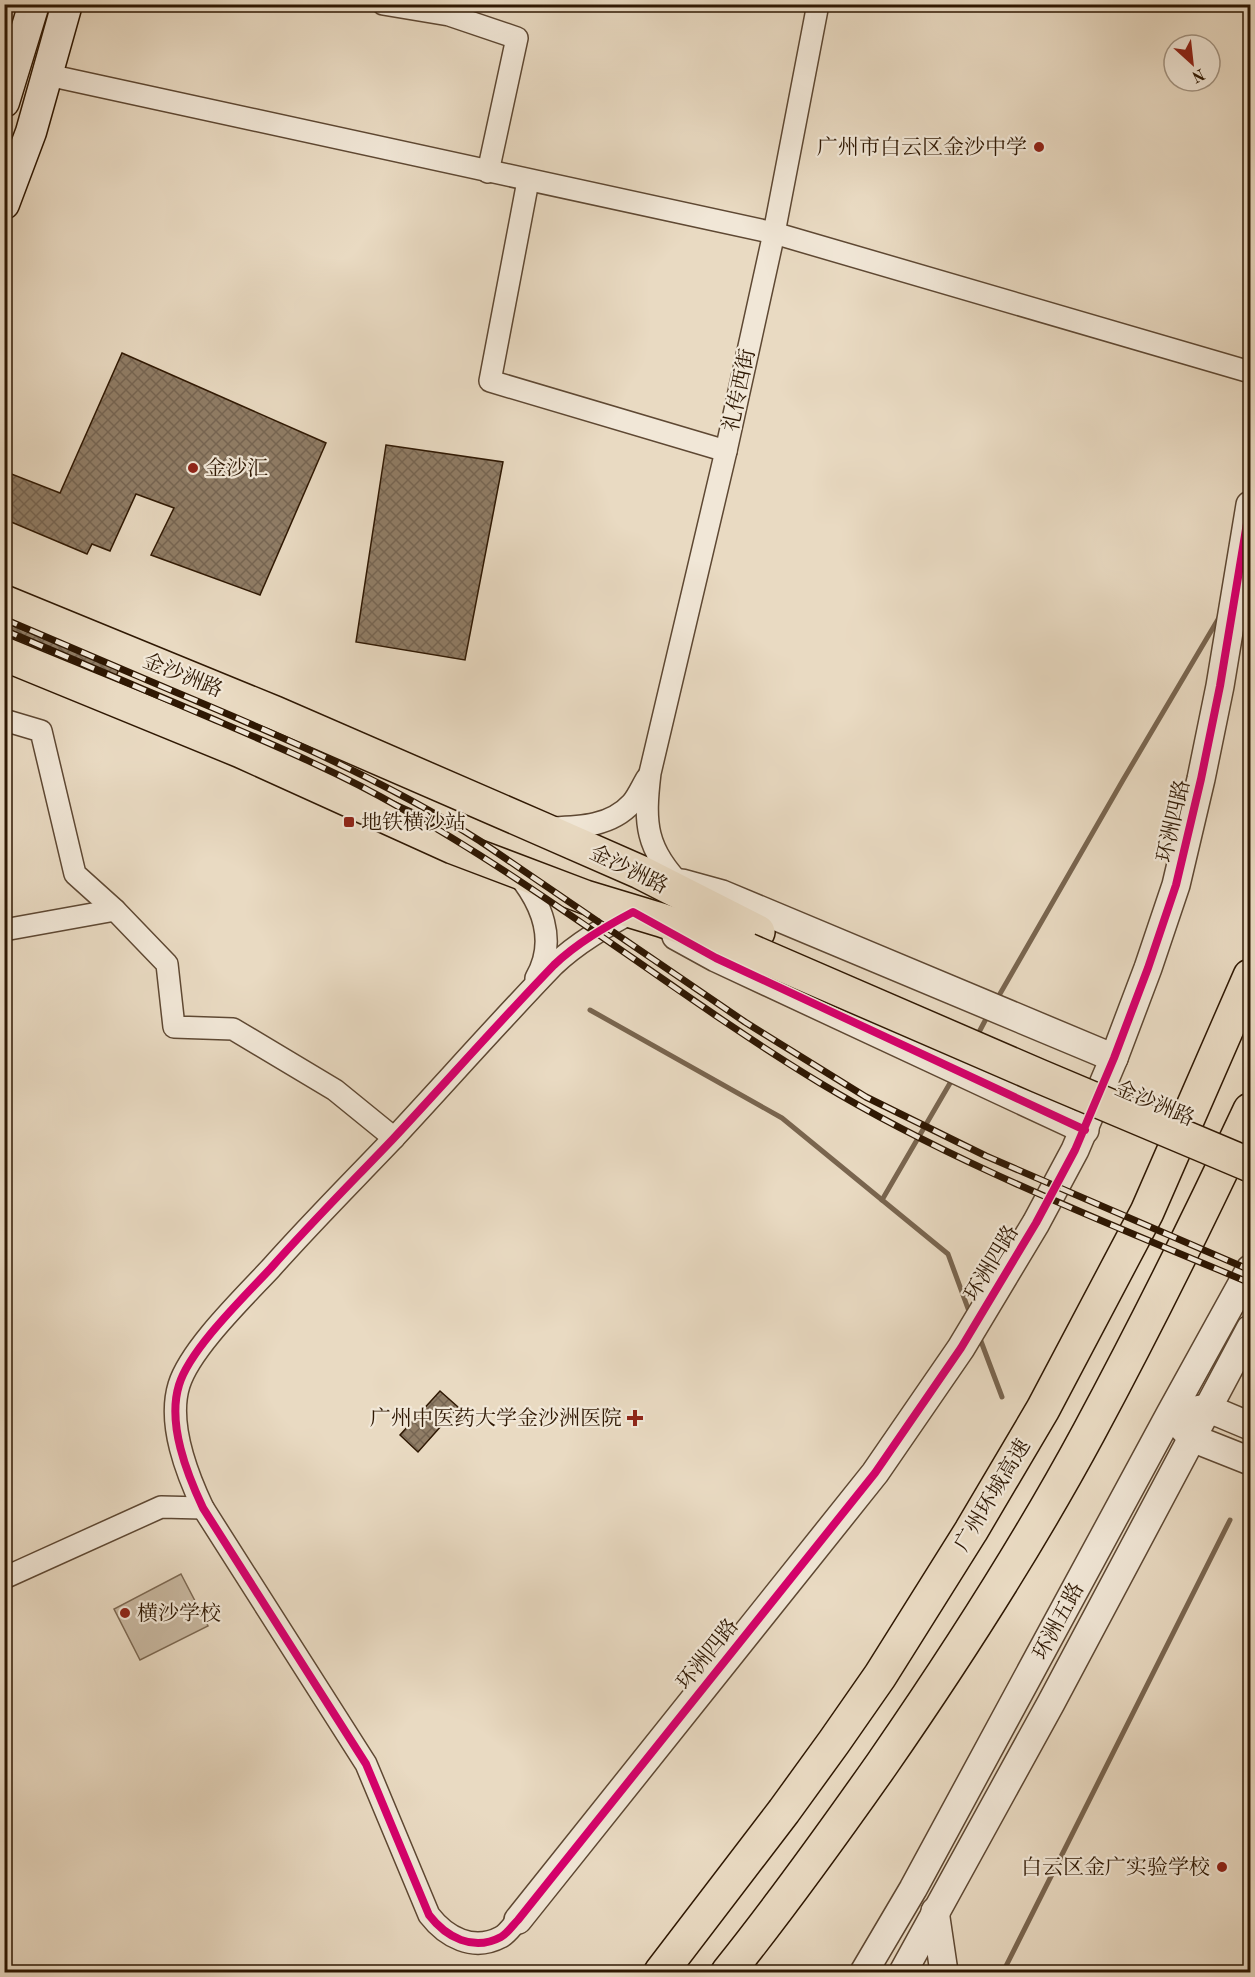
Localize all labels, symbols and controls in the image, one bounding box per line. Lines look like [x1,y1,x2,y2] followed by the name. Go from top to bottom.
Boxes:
[1162,33,1222,93] north arrow
[1188,65,1207,85] text: N
[817,136,1027,159] place label: 广州市白云区金沙中学
[1032,140,1046,154] marker: 广州市白云区金沙中学
[720,347,759,434] street label: 礼传西街
[205,457,268,480] place label: 金沙汇
[186,461,200,475] marker: 金沙汇
[140,649,226,702] street label: 金沙洲路
[1153,778,1194,865] street label: 环洲四路
[361,811,466,834] place label: 地铁横沙站
[342,815,356,829] marker: 地铁横沙站
[586,841,672,898] street label: 金沙洲路
[1112,1076,1198,1130] street label: 金沙洲路
[960,1221,1023,1305] street label: 环洲四路
[370,1407,622,1430] place label: 广州中医药大学金沙洲医院
[626,1409,644,1427] marker: 广州中医药大学金沙洲医院
[950,1435,1035,1555] street label: 广州环城高速
[1029,1579,1088,1664] street label: 环洲五路
[137,1602,221,1625] place label: 横沙学校
[118,1606,132,1620] marker: 横沙学校
[672,1614,743,1694] street label: 环洲四路
[1021,1856,1210,1879] place label: 白云区金广实验学校
[1215,1860,1229,1874] marker: 白云区金广实验学校

